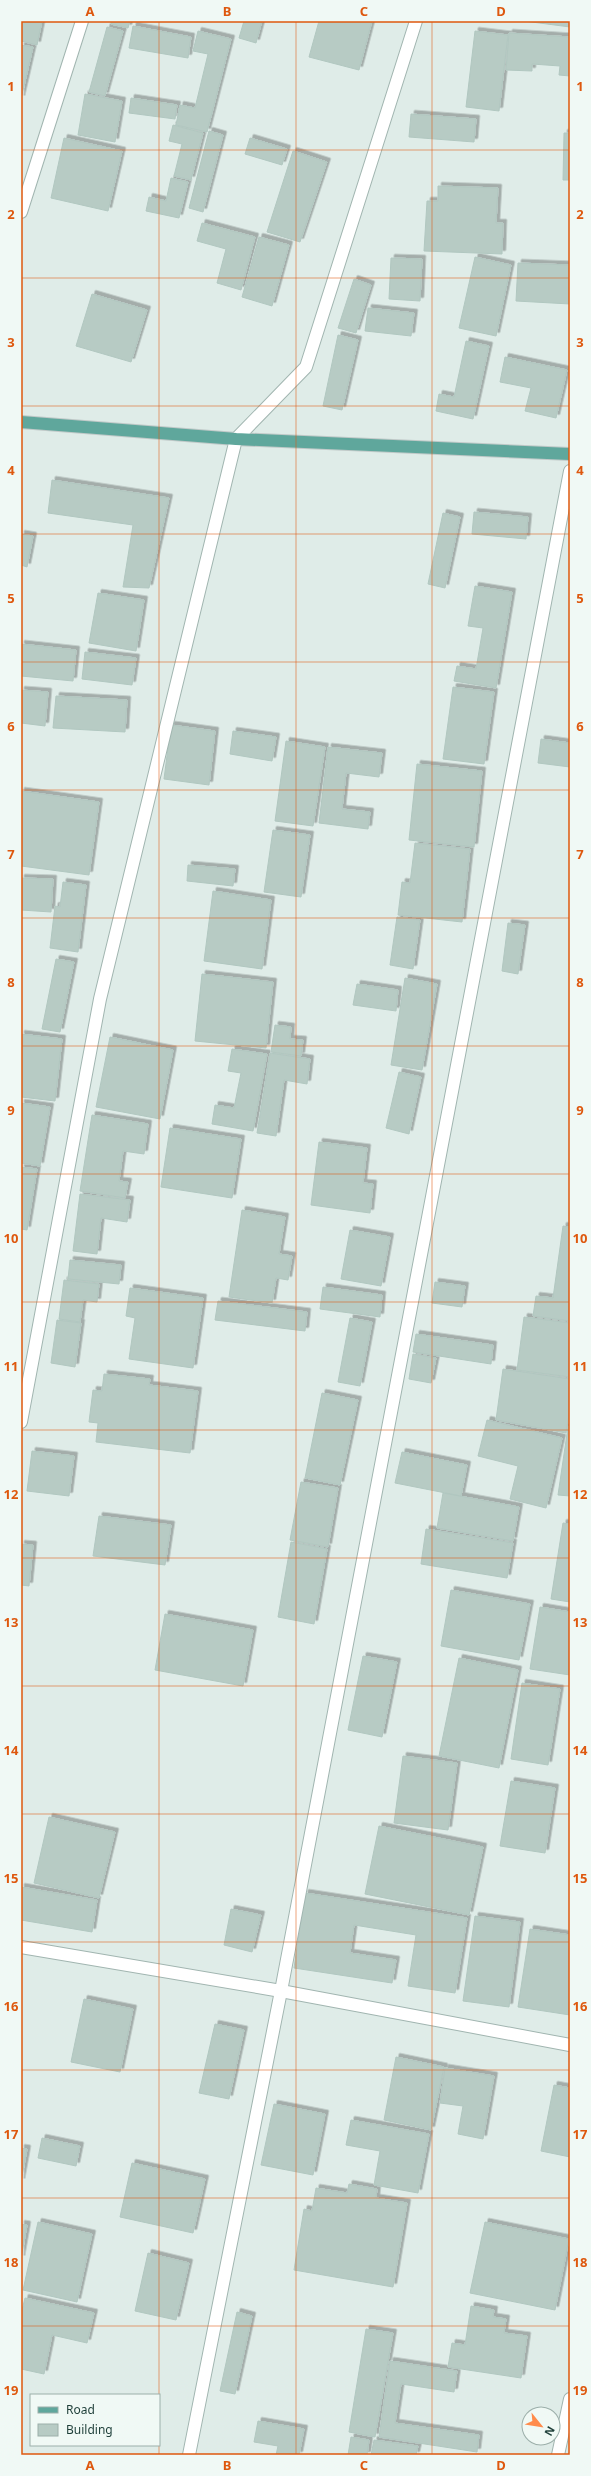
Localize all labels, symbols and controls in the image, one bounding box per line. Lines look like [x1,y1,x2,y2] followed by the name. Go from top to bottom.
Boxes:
[86,2,95,20] text: A
[223,2,231,20] text: B
[360,2,368,20] text: C
[496,2,506,20] text: D
[7,77,15,95] text: 1
[576,77,584,95] text: 1
[7,205,15,223] text: 2
[576,205,584,223] text: 2
[7,333,15,351] text: 3
[576,333,584,351] text: 3
[7,461,15,479] text: 4
[576,461,584,479] text: 4
[7,589,15,607] text: 5
[576,589,584,607] text: 5
[7,717,15,735] text: 6
[576,717,584,735] text: 6
[7,845,15,863] text: 7
[576,845,584,863] text: 7
[7,973,15,991] text: 8
[576,973,584,991] text: 8
[7,1101,15,1119] text: 9
[576,1101,584,1119] text: 9
[4,1229,18,1247] text: 10
[573,1229,587,1247] text: 10
[4,1357,18,1375] text: 11
[573,1357,587,1375] text: 11
[4,1485,18,1503] text: 12
[573,1485,587,1503] text: 12
[4,1613,18,1631] text: 13
[573,1613,587,1631] text: 13
[4,1741,19,1759] text: 14
[573,1741,588,1759] text: 14
[4,1869,18,1887] text: 15
[573,1869,587,1887] text: 15
[4,1997,18,2015] text: 16
[573,1997,587,2015] text: 16
[4,2125,18,2143] text: 17
[573,2125,587,2143] text: 17
[4,2253,18,2271] text: 18
[573,2253,587,2271] text: 18
[4,2381,18,2399] text: 19
[573,2381,587,2399] text: 19
[30,2394,160,2446] legend
[66,2401,95,2418] text: Road
[521,2406,561,2446] north arrow
[66,2421,113,2438] text: Building
[541,2424,559,2439] text: N
[86,2456,95,2474] text: A
[223,2456,231,2474] text: B
[360,2456,368,2474] text: C
[496,2456,506,2474] text: D

